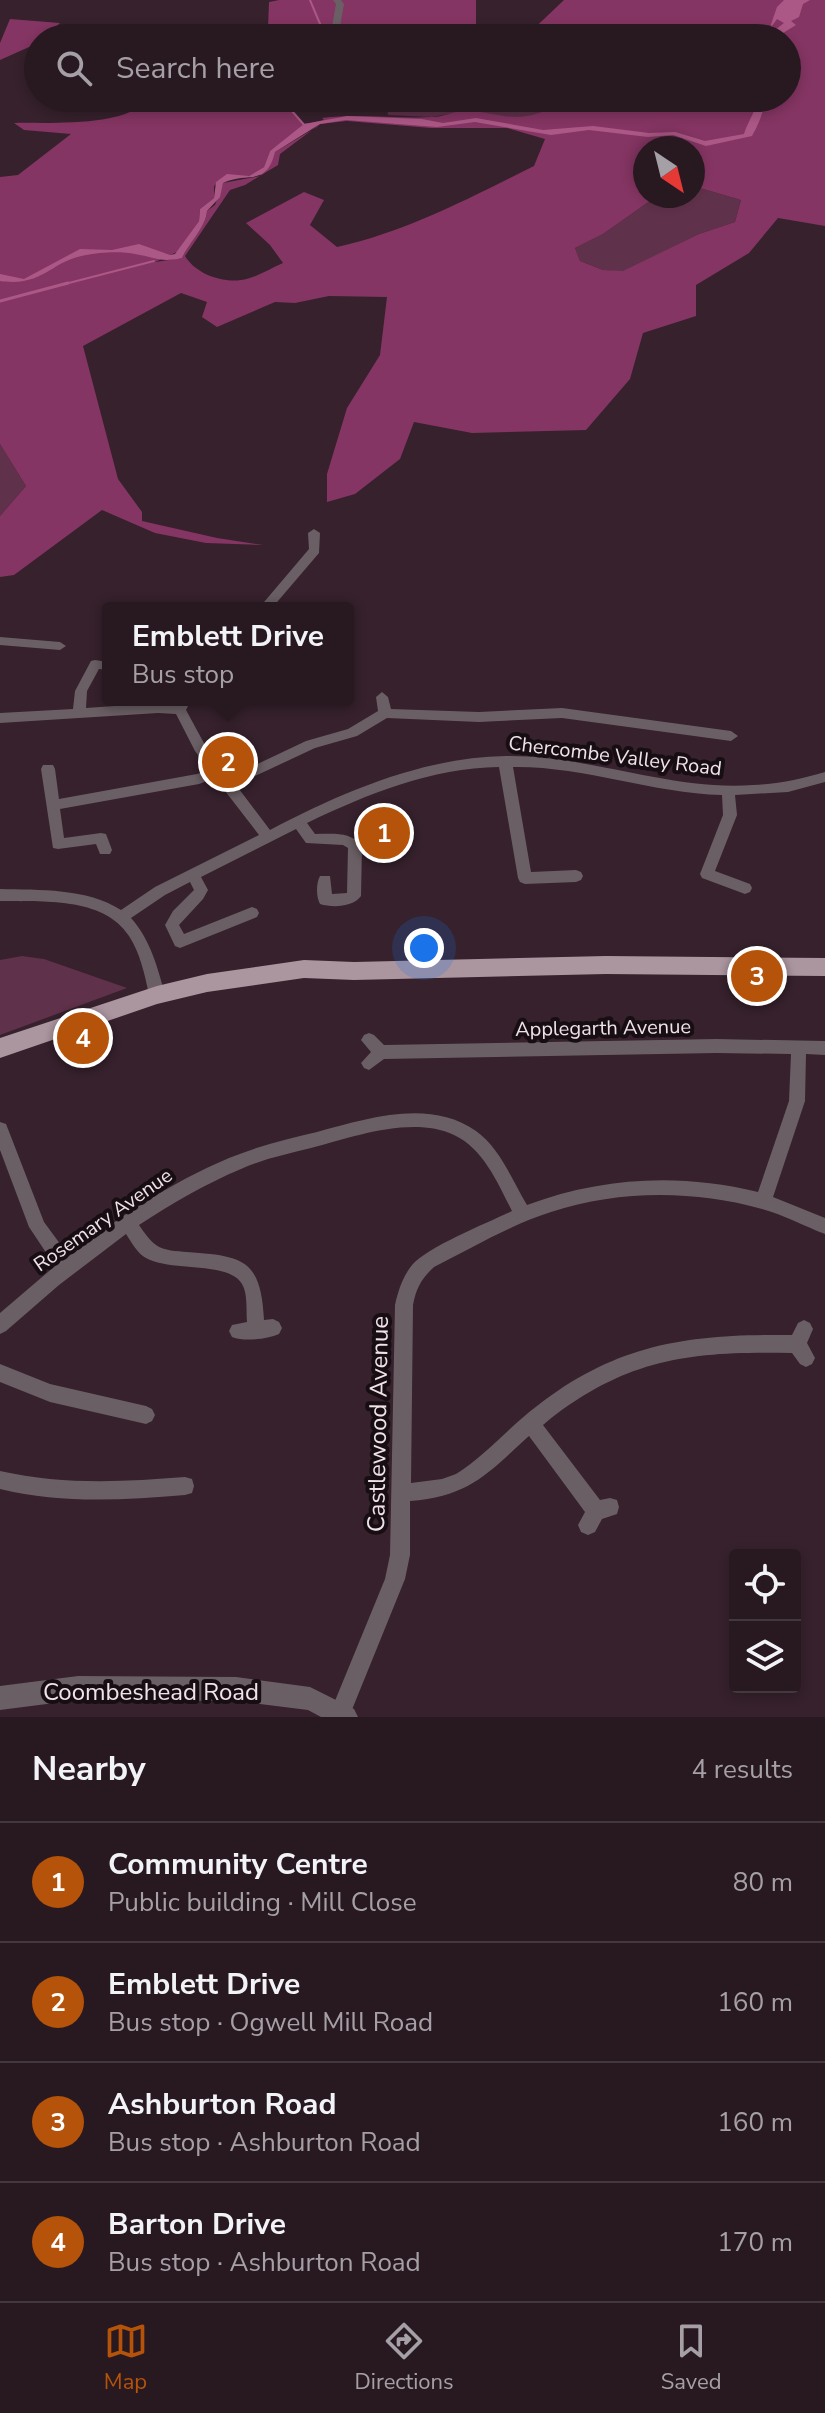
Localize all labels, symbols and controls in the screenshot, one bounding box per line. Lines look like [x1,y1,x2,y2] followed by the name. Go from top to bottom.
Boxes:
[24,24,801,112] search box
[52,46,96,90] icon: search
[116,48,275,89] text: Search here
[633,136,705,208] north arrow
[102,602,354,706] popup
[132,616,324,657] text: Emblett Drive
[132,657,234,692] text: Bus stop
[507,730,723,782] street label: Chercombe Valley Road
[202,732,254,792] pin: 2
[358,803,410,863] pin: 1
[404,928,444,968] your location
[731,946,783,1006] pin: 3
[57,1008,109,1068] pin: 4
[515,1013,691,1043] street label: Applegarth Avenue
[28,1162,178,1278] street label: Rosemary Avenue
[360,1316,396,1532] street label: Castlewood Avenue
[729,1549,801,1693] map controls
[729,1549,801,1621] button: locate
[729,1621,801,1693] button: layers
[43,1676,259,1708] street label: Coombeshead Road
[32,1746,146,1792] text: Nearby
[692,1752,793,1787] text: 4 results
[108,1844,368,1885] text: Community Centre
[50,1865,66,1900] text: 1
[733,1865,793,1900] text: 80 m
[108,1885,417,1920] text: Public building · Mill Close
[108,1964,300,2005] text: Emblett Drive
[50,1985,66,2020] text: 2
[717,1985,793,2020] text: 160 m
[108,2005,433,2040] text: Bus stop · Ogwell Mill Road
[108,2084,336,2125] text: Ashburton Road
[50,2105,66,2140] text: 3
[717,2105,793,2140] text: 160 m
[108,2125,421,2160] text: Bus stop · Ashburton Road
[108,2204,286,2245] text: Barton Drive
[50,2225,66,2260] text: 4
[717,2225,793,2260] text: 170 m
[108,2245,421,2280] text: Bus stop · Ashburton Road
[104,2319,148,2397] tab: Map
[355,2319,454,2397] tab: Directions
[661,2319,721,2397] tab: Saved

